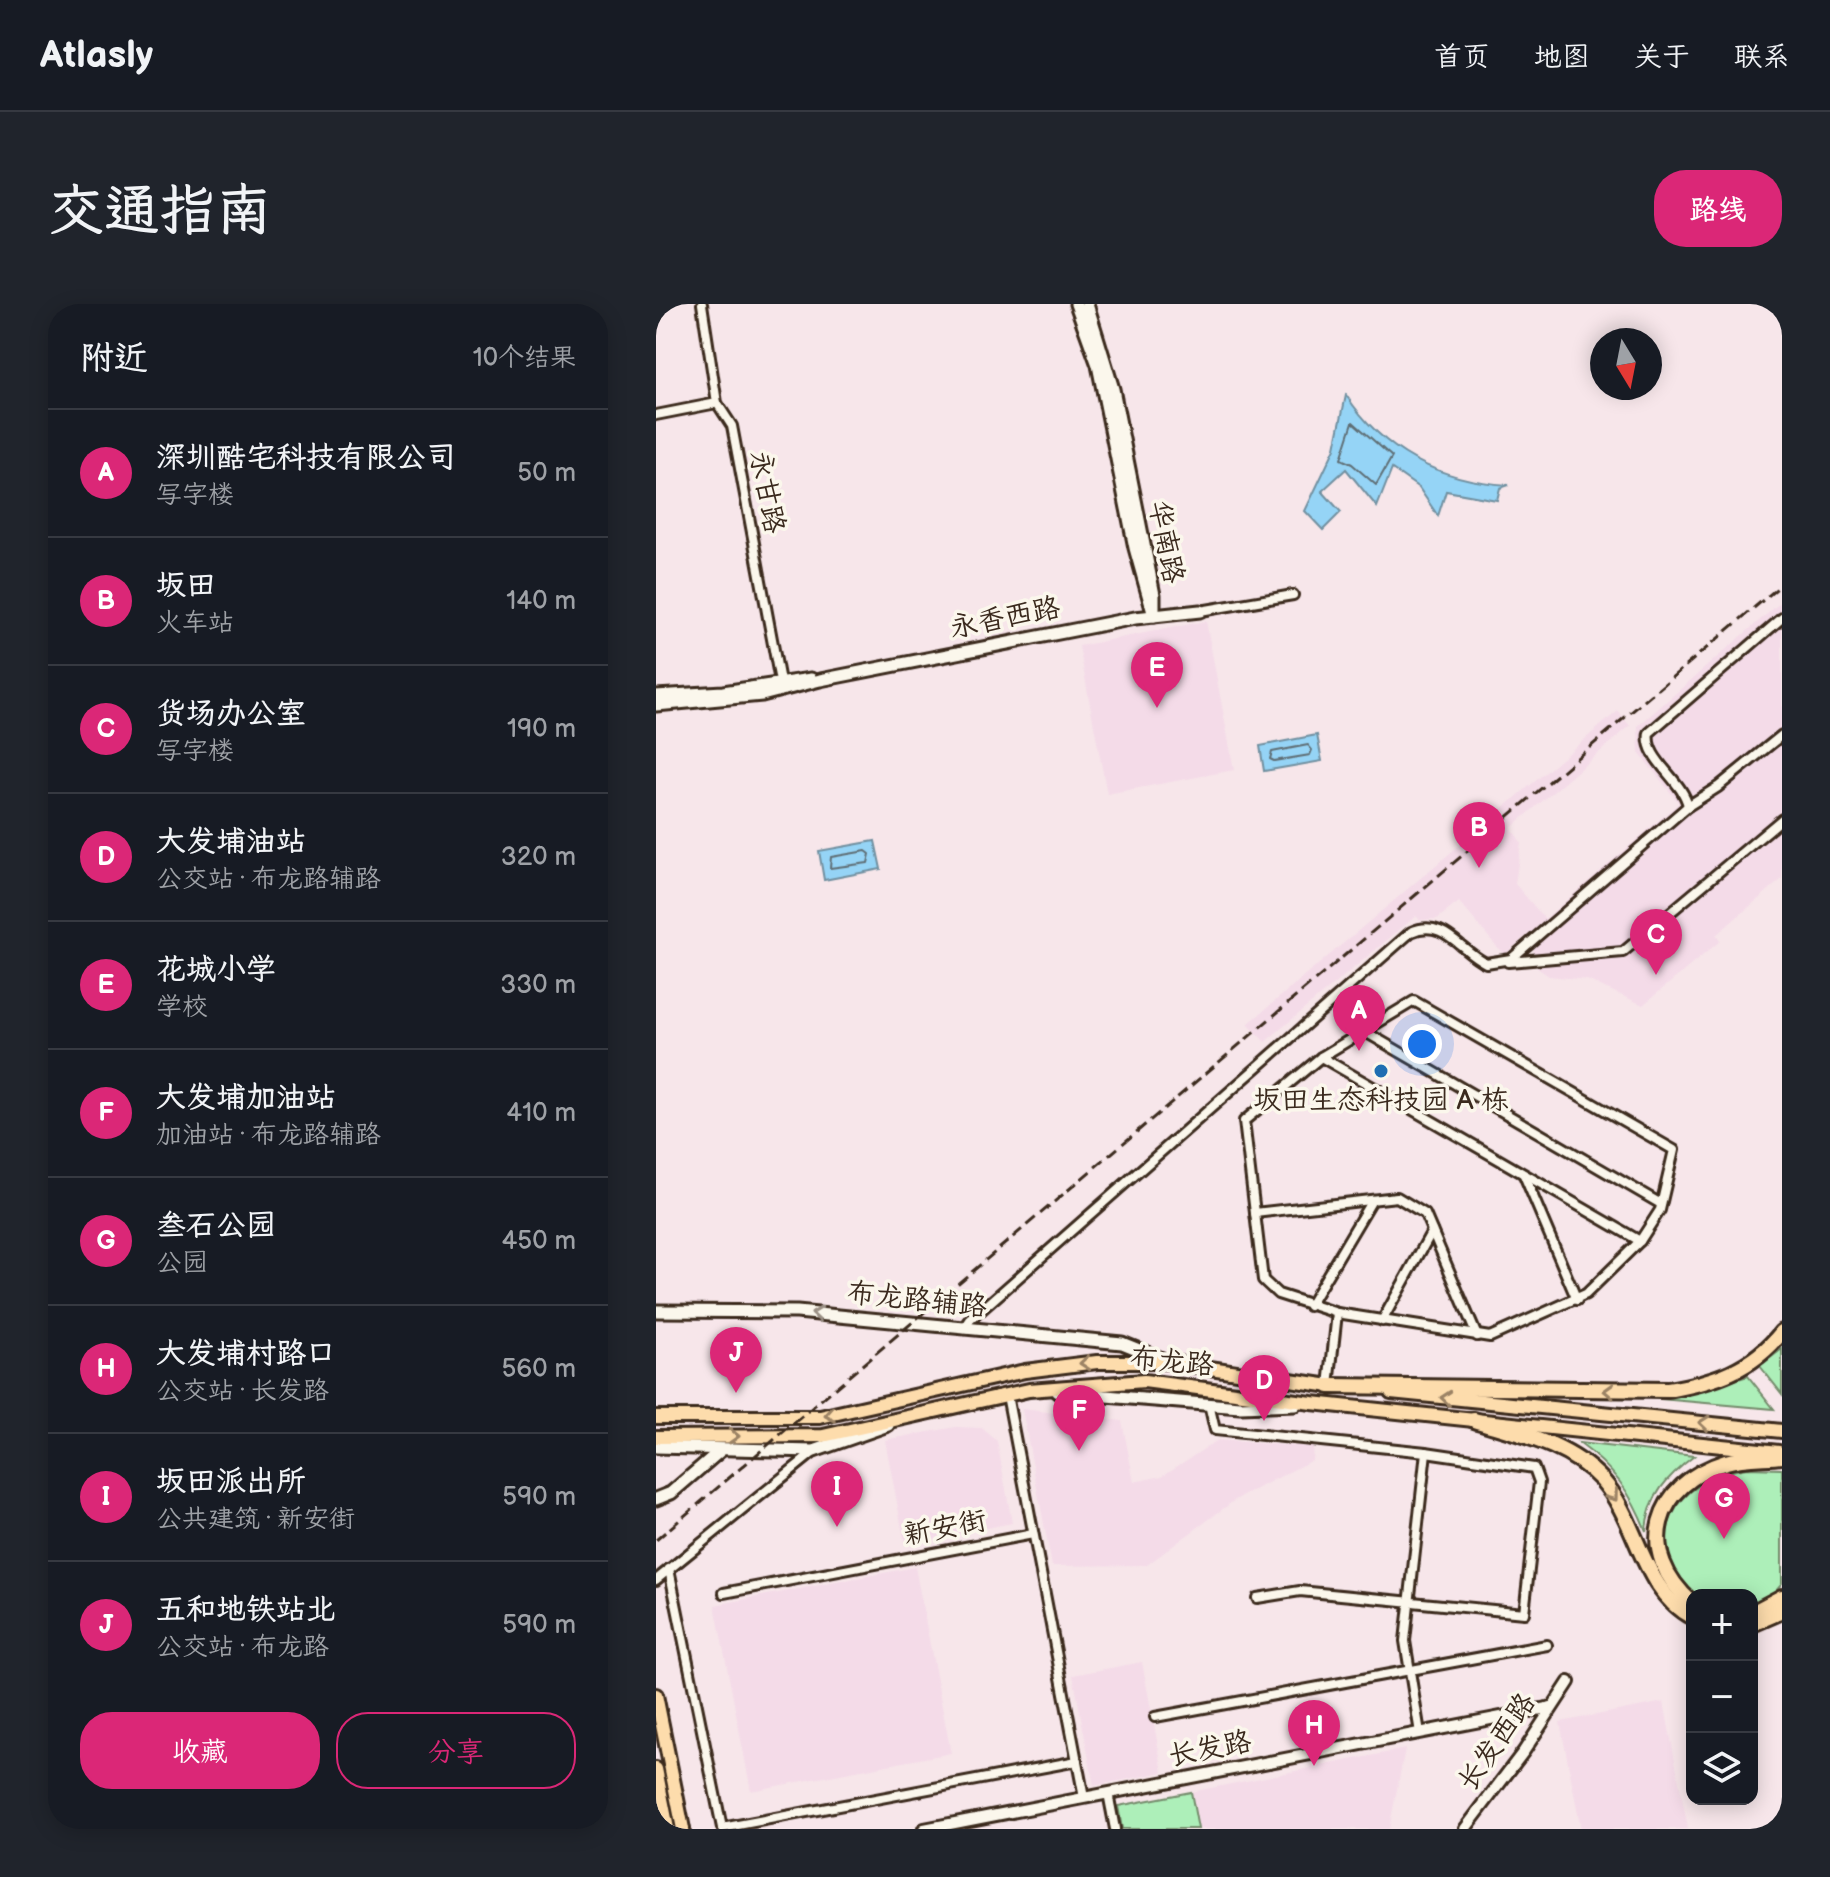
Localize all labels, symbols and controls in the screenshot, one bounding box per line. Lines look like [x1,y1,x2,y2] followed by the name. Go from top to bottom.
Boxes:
[40,33,153,78] text: Atlasly
[1434,41,1490,74] text: 首页
[1534,41,1590,74] text: 地图
[1634,41,1690,74] text: 关于
[1734,41,1790,74] text: 联系
[1654,170,1782,247] button: 路线
[48,179,272,246] text: 交通指南
[1590,328,1662,400] north arrow
[80,338,148,379] text: 附近
[473,343,576,374] text: 10个结果
[156,440,456,476] text: 深圳酷宅科技有限公司
[743,448,791,536] street label: 永甘路
[98,458,114,489] text: A
[517,458,576,489] text: 50 m
[156,480,234,511] text: 写字楼
[1142,498,1190,586] street label: 华南路
[156,568,216,604] text: 坂田
[97,586,115,617] text: B
[506,586,576,617] text: 140 m
[947,591,1063,645] street label: 永香西路
[156,608,234,639] text: 火车站
[1131,642,1183,708] pin: E
[156,696,306,732] text: 货场办公室
[97,714,115,745] text: C
[507,714,576,745] text: 190 m
[156,736,234,767] text: 写字楼
[1453,802,1505,868] pin: B
[156,824,306,860] text: 大发埔油站
[97,842,115,873] text: D
[501,842,576,873] text: 320 m
[156,864,381,895] text: 公交站 · 布龙路辅路
[1630,909,1682,975] pin: C
[156,952,276,988] text: 花城小学
[98,970,114,1001] text: E
[500,970,576,1001] text: 330 m
[1333,985,1385,1051] pin: A
[156,992,208,1023] text: 学校
[1402,1024,1442,1064] your location
[1372,1062,1390,1080] marker: 坂田生态科技园 A 栋
[156,1080,336,1116] text: 大发埔加油站
[1253,1084,1509,1117] place label: 坂田生态科技园 A 栋
[98,1098,114,1129] text: F
[506,1098,576,1129] text: 410 m
[156,1120,381,1151] text: 加油站 · 布龙路辅路
[156,1208,276,1244] text: 叁石公园
[96,1226,116,1257] text: G
[501,1226,576,1257] text: 450 m
[156,1248,208,1279] text: 公园
[846,1276,988,1324] street label: 布龙路辅路
[810,1305,823,1322] one-way arrow
[710,1327,762,1393] pin: J
[156,1336,336,1372] text: 大发埔村路口
[1129,1342,1215,1382] street label: 布龙路
[96,1354,116,1385] text: H
[501,1354,576,1385] text: 560 m
[1078,1354,1091,1371] one-way arrow
[1238,1355,1290,1421] pin: D
[156,1376,329,1407] text: 公交站 · 长发路
[1602,1382,1615,1399] one-way arrow
[1053,1385,1105,1451] pin: F
[1439,1390,1452,1407] one-way arrow
[823,1405,837,1422] one-way arrow
[1698,1415,1711,1432] one-way arrow
[728,1427,741,1444] one-way arrow
[811,1461,863,1527] pin: I
[156,1464,306,1500] text: 坂田派出所
[1698,1473,1750,1539] pin: G
[102,1482,110,1513] text: I
[502,1482,576,1513] text: 590 m
[1603,1487,1618,1501] one-way arrow
[156,1504,355,1535] text: 公共建筑 · 新安街
[901,1504,989,1552] street label: 新安街
[1686,1589,1758,1805] map controls
[1686,1589,1758,1661] button: +
[156,1592,336,1628] text: 五和地铁站北
[99,1610,113,1641] text: J
[502,1610,576,1641] text: 590 m
[156,1632,329,1663] text: 公交站 · 布龙路
[1686,1661,1758,1733] button: −
[1451,1687,1543,1797] street label: 长发西路
[1288,1700,1340,1766] pin: H
[80,1712,320,1789] button: 收藏
[336,1712,576,1789] button: 分享
[1166,1725,1254,1773] street label: 长发路
[1686,1733,1758,1805] button: layers

